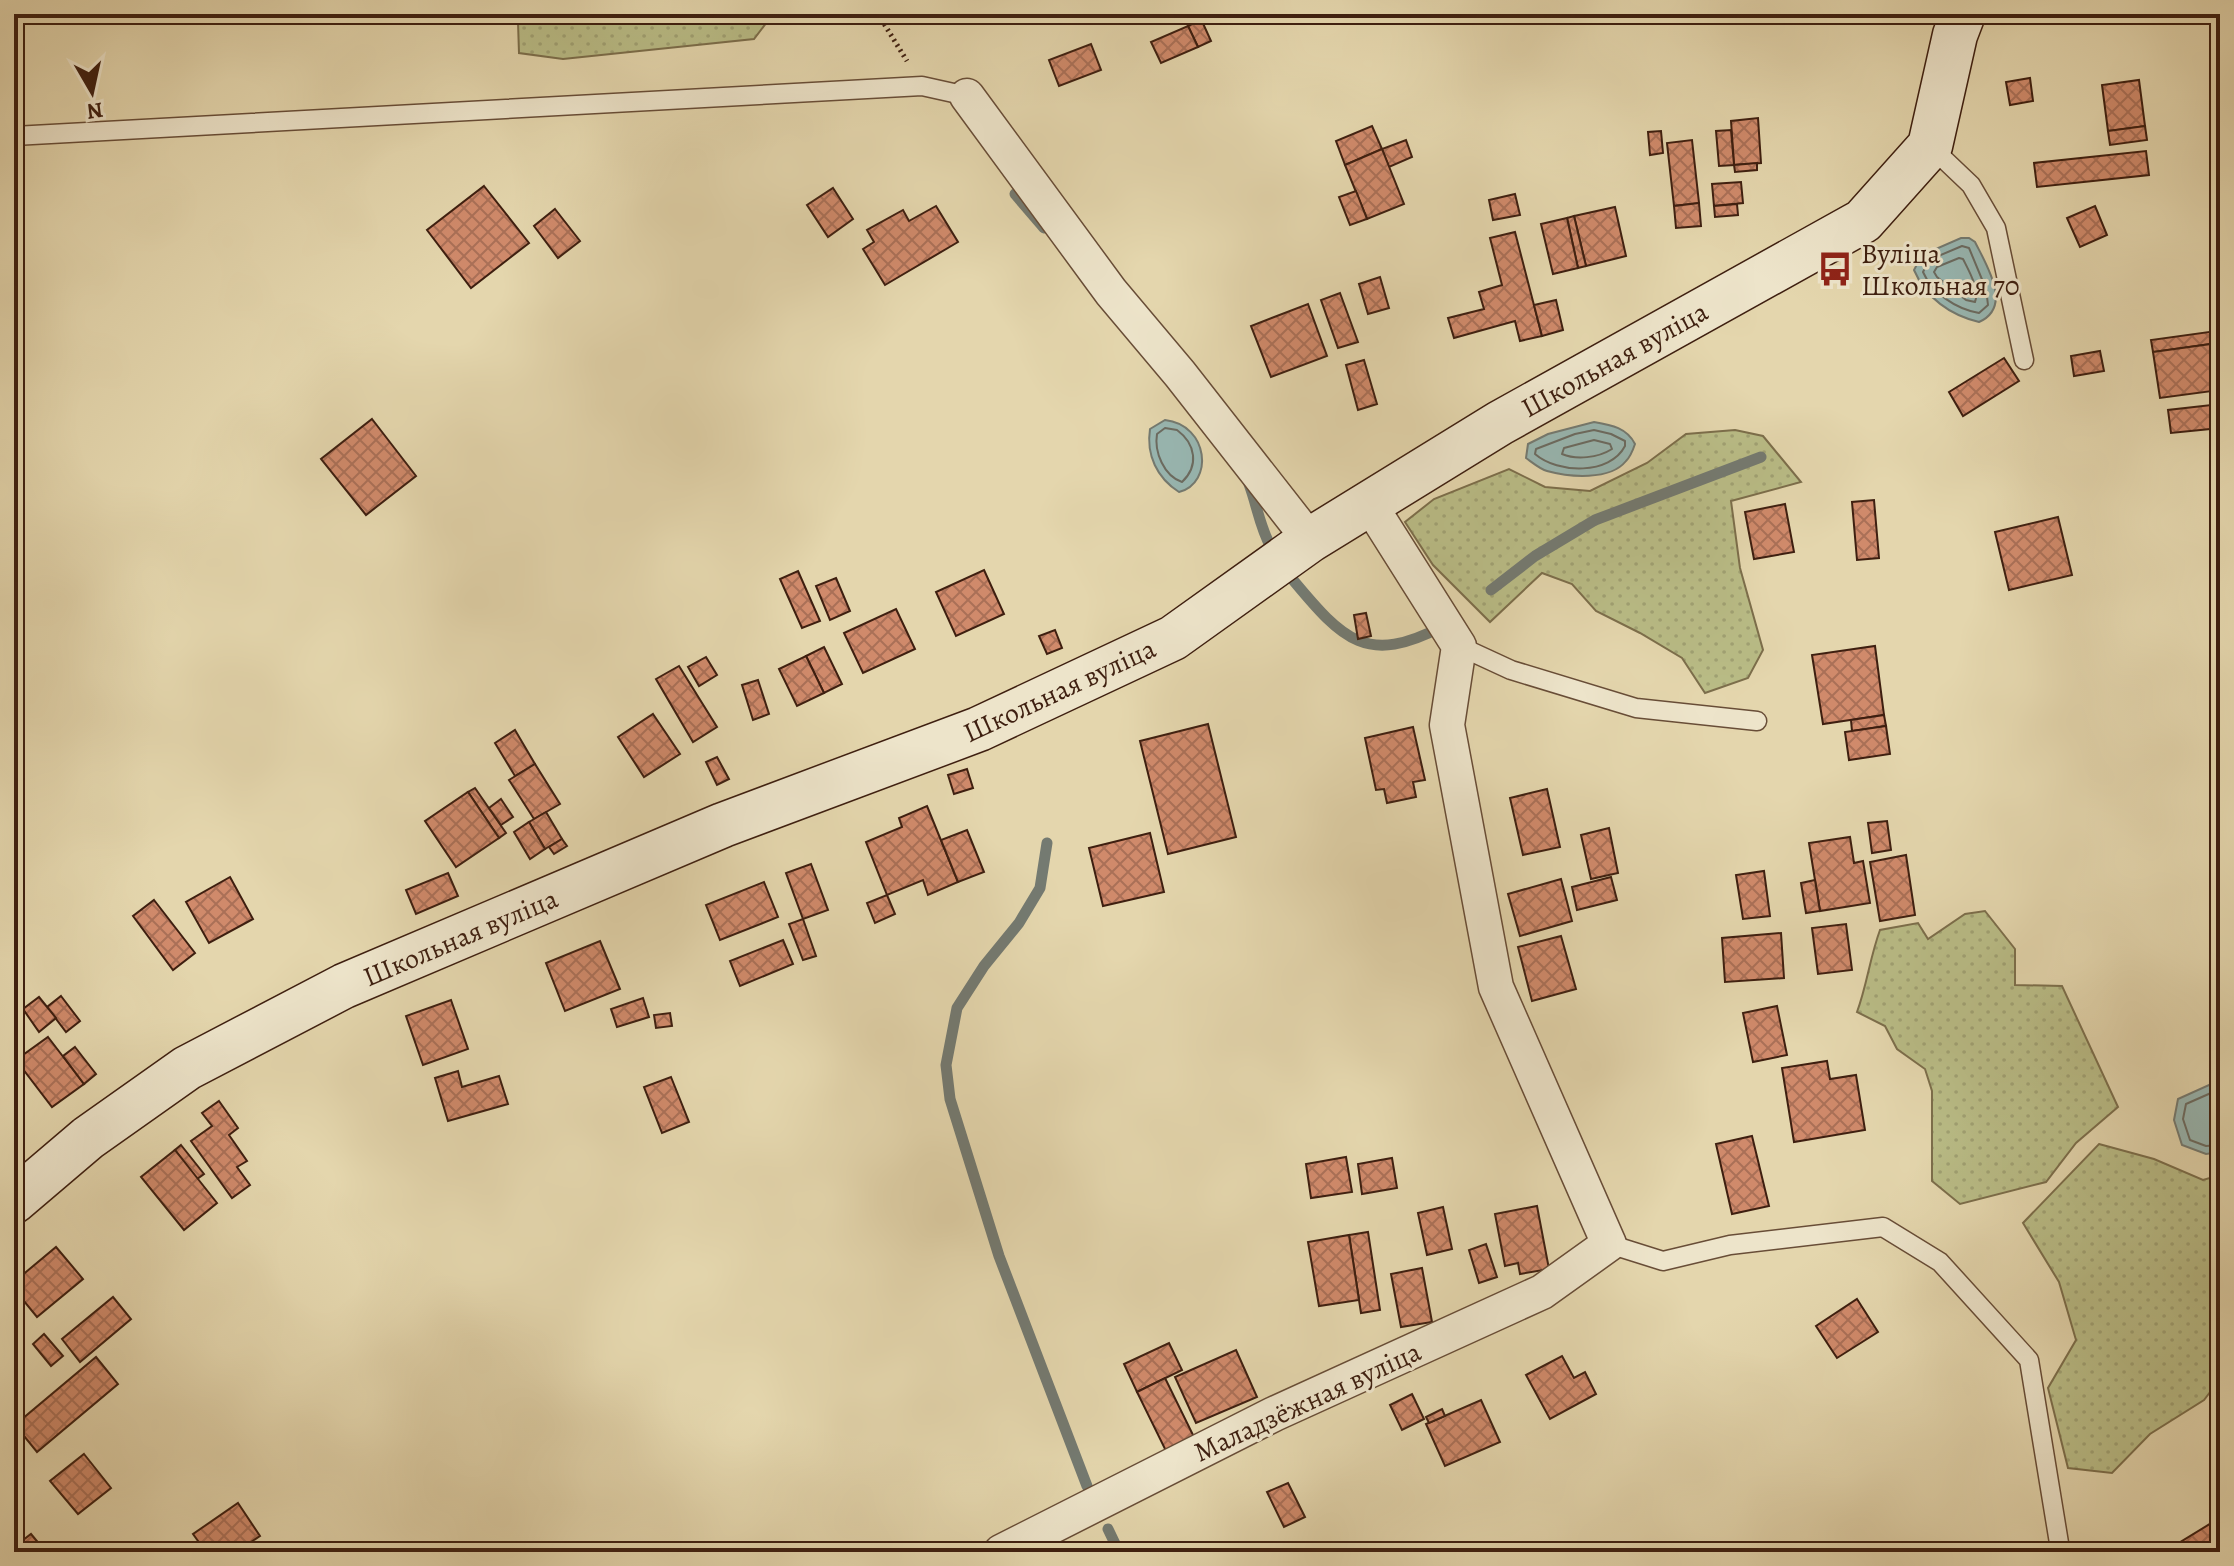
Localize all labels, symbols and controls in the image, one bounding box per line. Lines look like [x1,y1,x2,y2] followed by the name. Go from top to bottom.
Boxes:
[52,52,132,132] north arrow
[85,95,105,127] text: N
[1861,235,2020,305] place label: Вуліца Школьная 70
[1816,250,1854,288] bus stop icon: Вуліца Школьная 70
[1514,293,1715,427] street label: Школьная вуліца
[957,630,1162,752] street label: Школьная вуліца
[357,880,564,996] street label: Школьная вуліца
[1188,1333,1427,1471] street label: Маладзёжная вуліца

